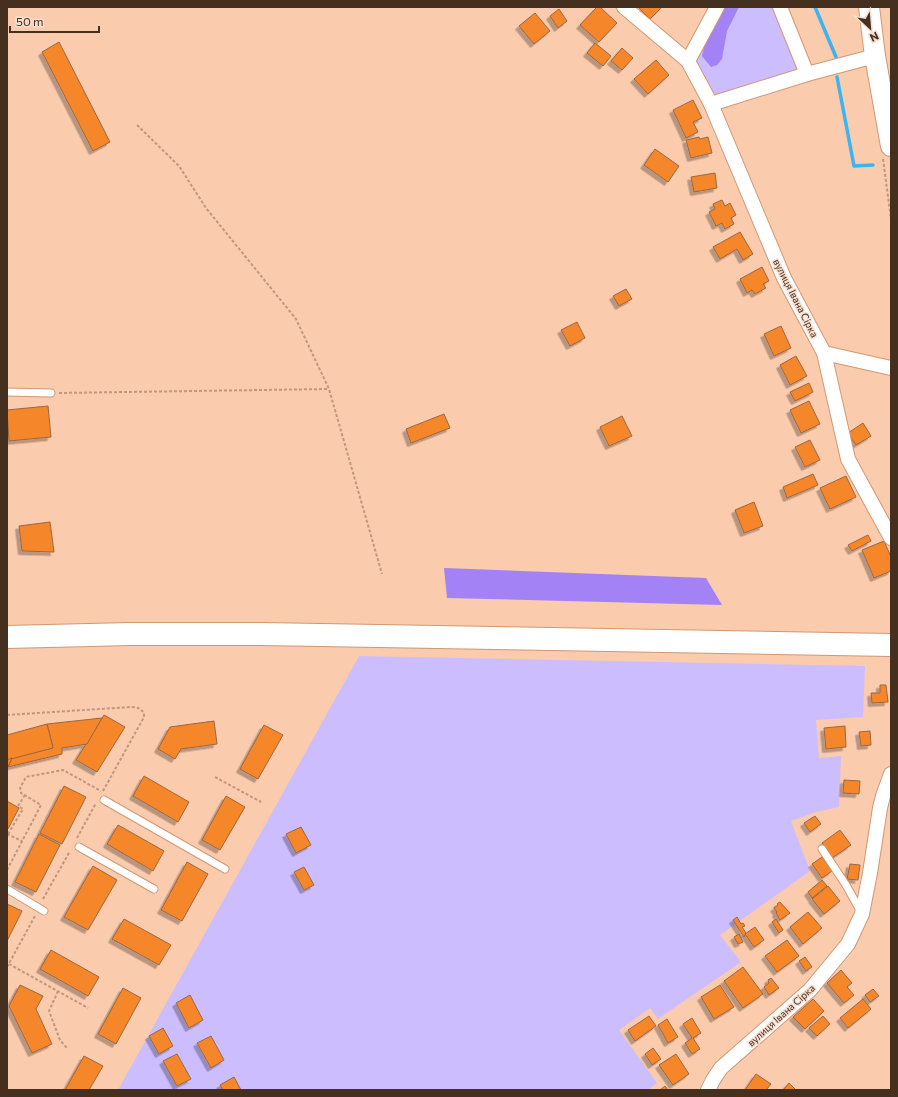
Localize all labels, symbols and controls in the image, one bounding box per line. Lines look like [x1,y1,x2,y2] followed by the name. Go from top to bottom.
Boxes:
[10,8,99,34] scale bar
[850,8,890,48] north arrow
[16,14,44,28] text: 50 m
[868,30,881,45] text: N
[771,257,821,339] street label: вулиця Івана Сірка
[745,982,817,1048] street label: вулиця Івана Сірка

